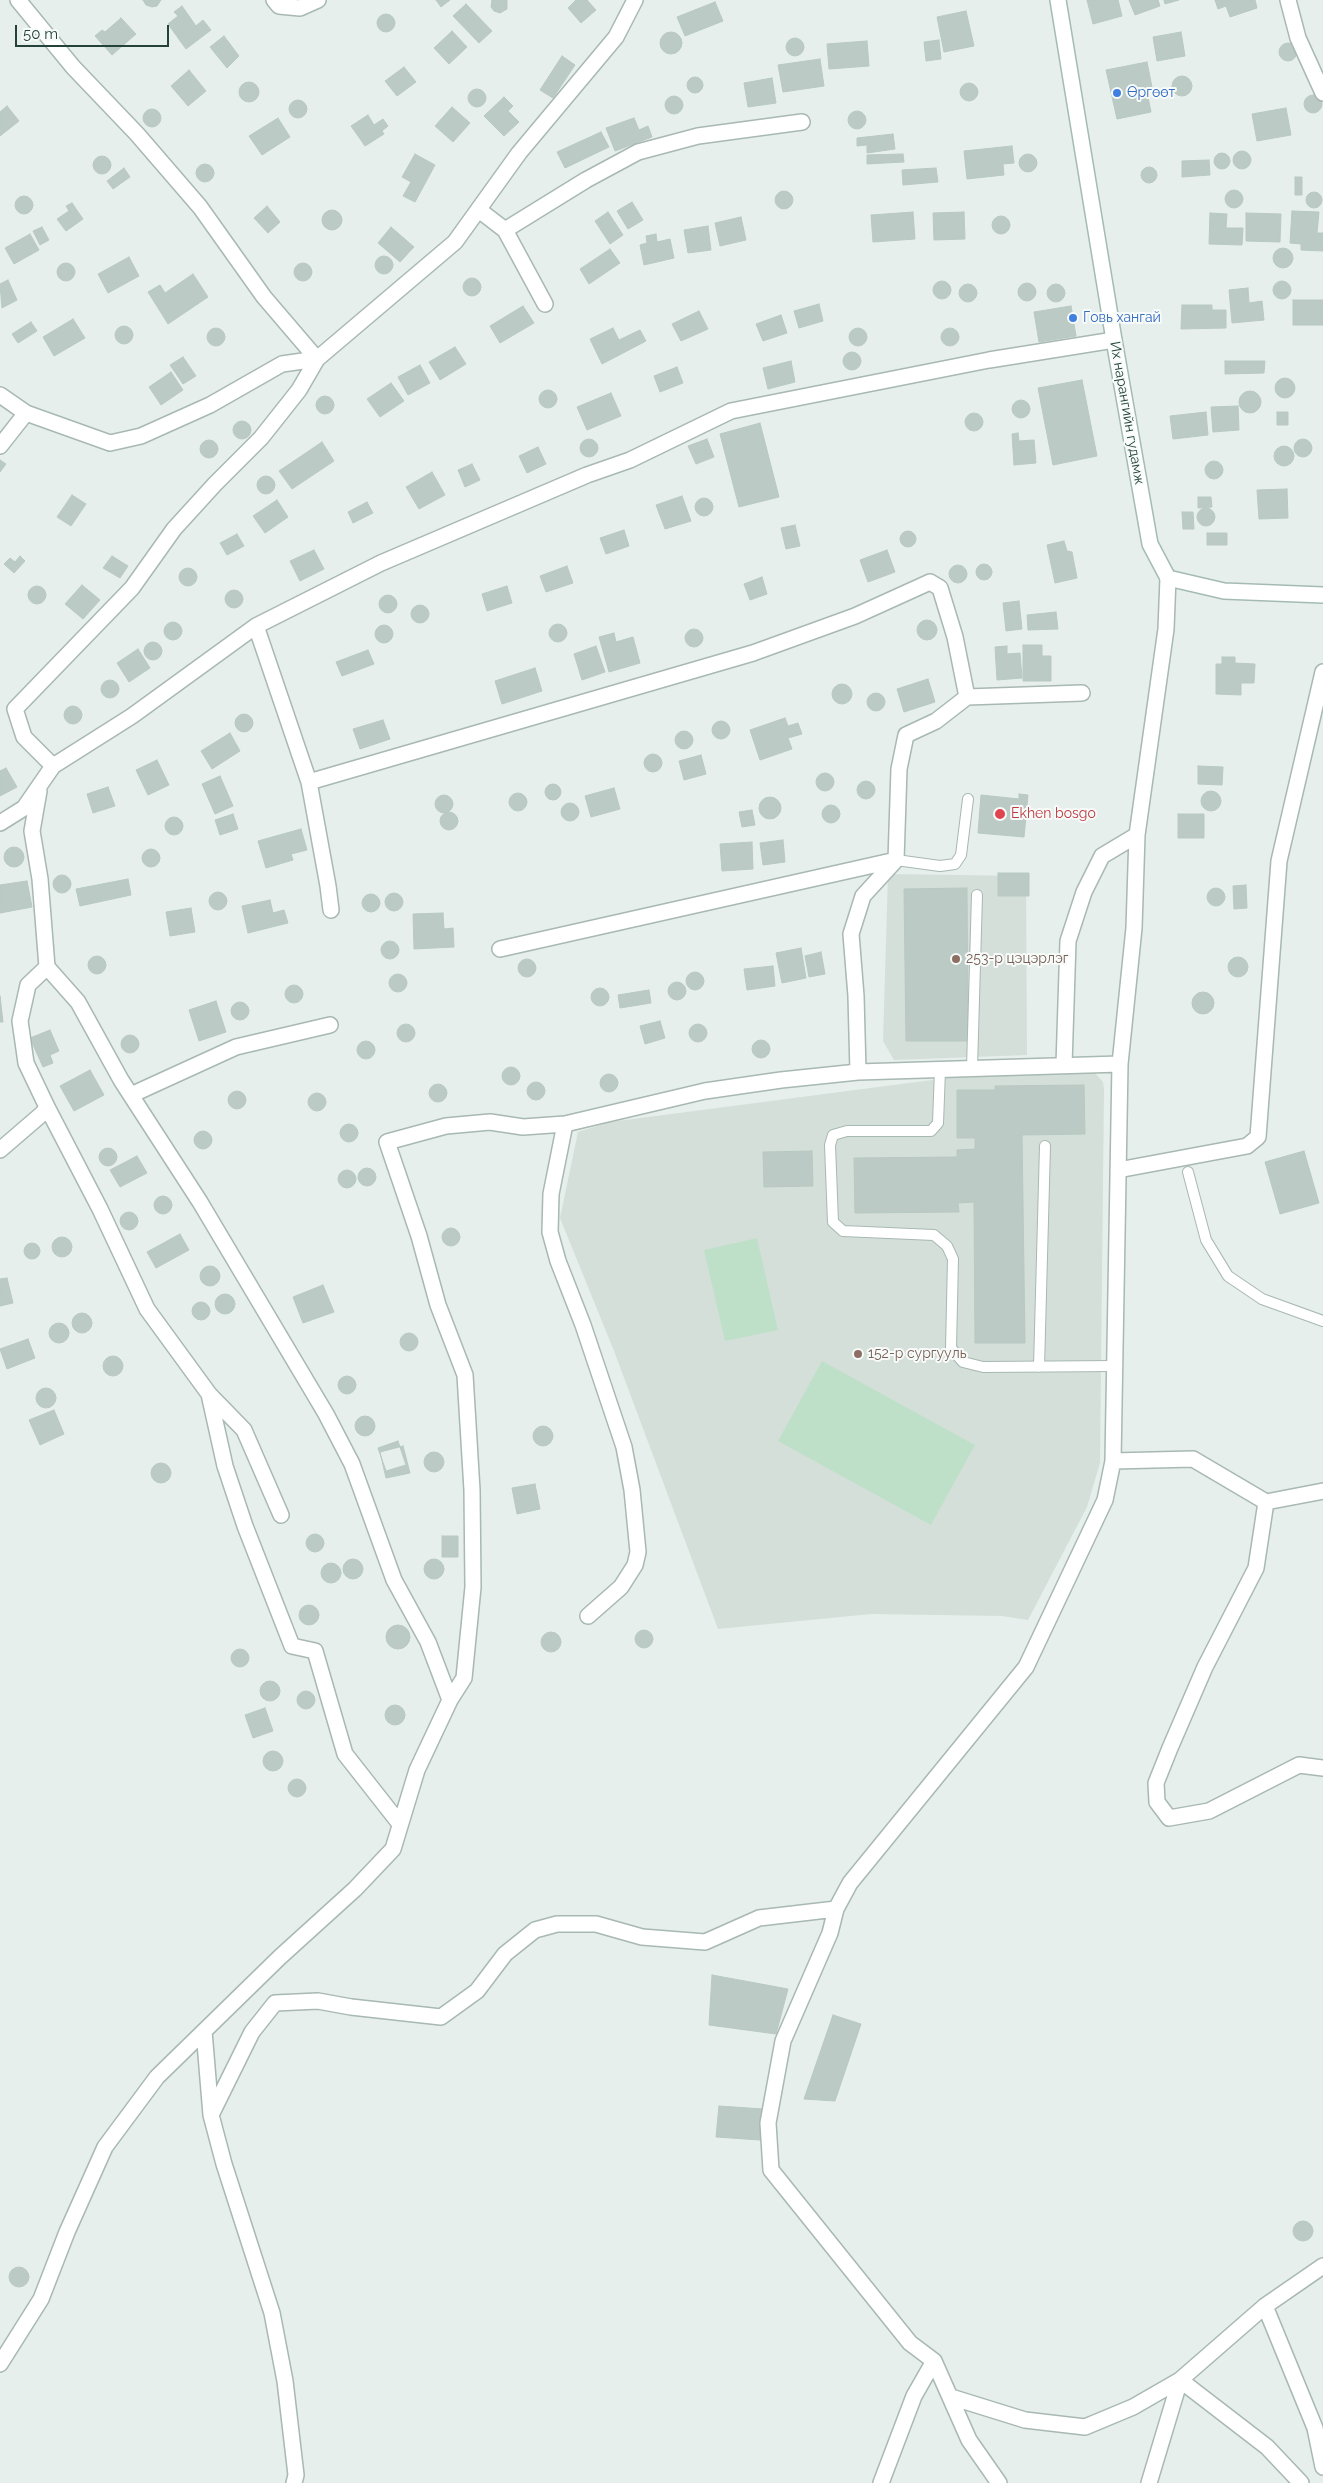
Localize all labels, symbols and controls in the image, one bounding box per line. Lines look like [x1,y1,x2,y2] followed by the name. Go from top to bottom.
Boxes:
[18,15,171,47] scale bar
[23,25,58,43] text: 50 m
[1127,85,1175,101] place label: Өргөөт
[1111,87,1123,99] marker: Өргөөт
[1083,310,1161,326] place label: Говь хангай
[1067,312,1079,324] marker: Говь хангай
[1106,340,1148,486] street label: Их нарангийн гудамж
[1011,806,1096,822] place label: Ekhen bosgo
[993,807,1007,821] marker: Ekhen bosgo
[966,951,1068,967] place label: 253-р цэцэрлэг
[950,953,962,965] marker: 253-р цэцэрлэг
[868,1346,966,1362] place label: 152-р сургууль
[852,1348,864,1360] marker: 152-р сургууль

